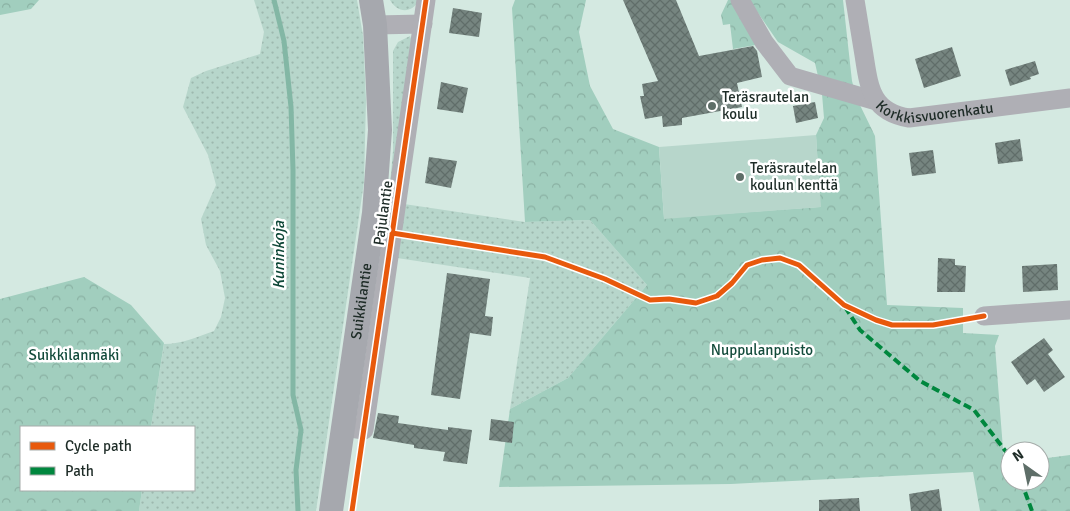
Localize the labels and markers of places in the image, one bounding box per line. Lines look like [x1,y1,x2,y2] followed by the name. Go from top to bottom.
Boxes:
[722,88,809,123] place label: Teräsrautelan koulu
[706,100,718,112] marker: Teräsrautelan koulu
[750,159,838,194] place label: Teräsrautelan koulun kenttä
[734,171,746,183] marker: Teräsrautelan koulun kenttä

